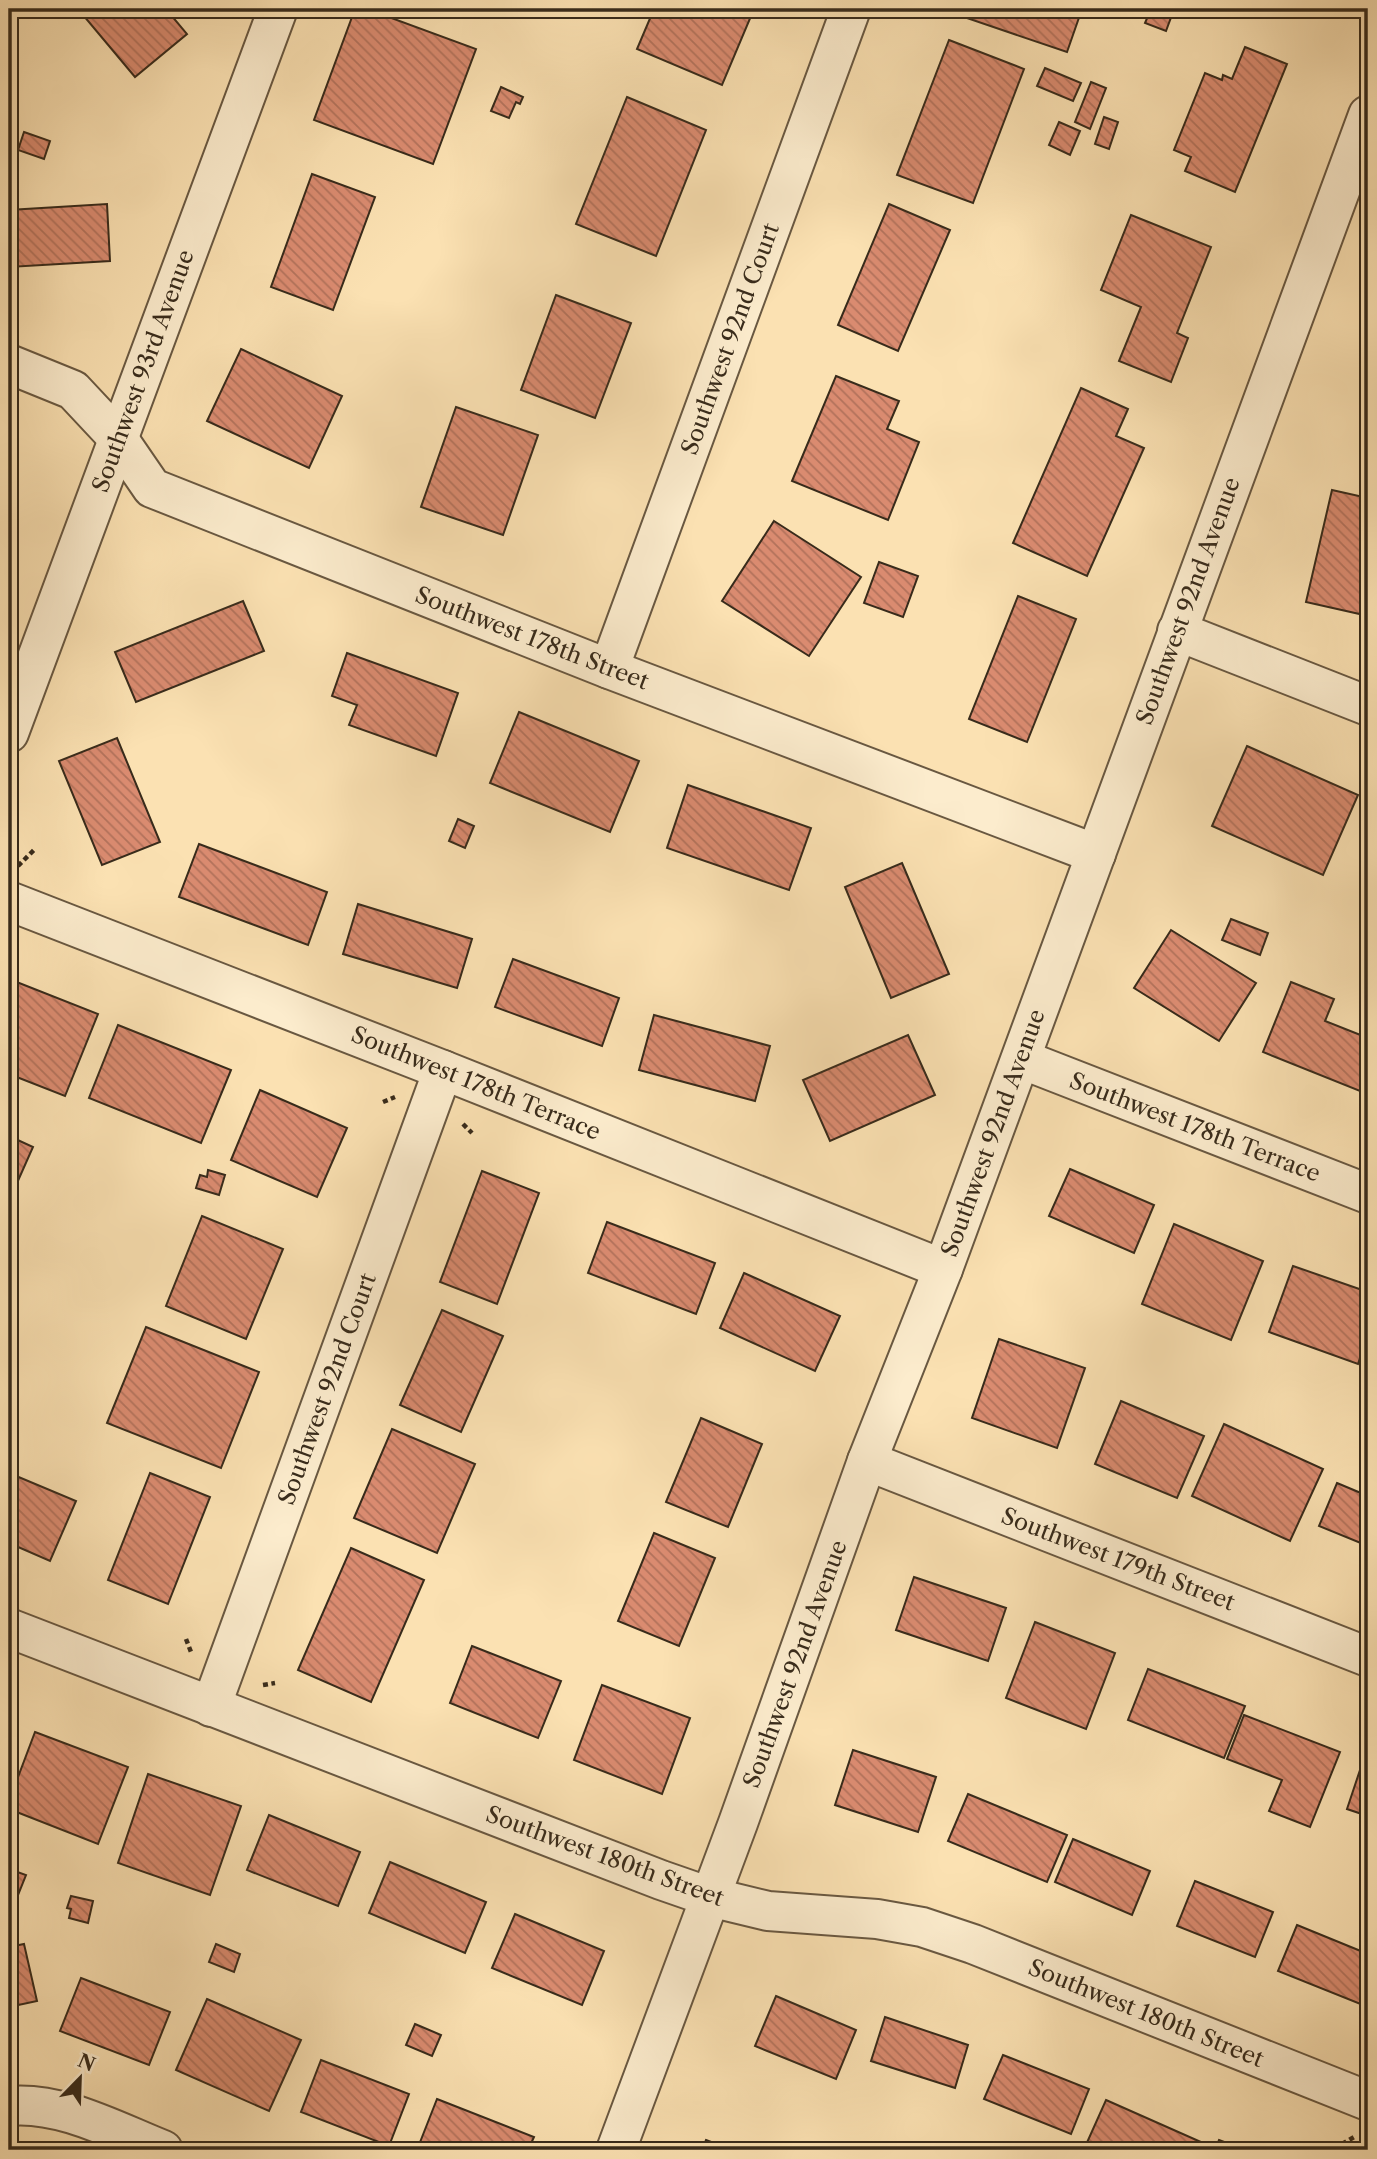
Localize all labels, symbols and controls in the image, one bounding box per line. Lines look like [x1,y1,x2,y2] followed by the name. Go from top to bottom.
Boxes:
[675,219,785,459] street label: Southwest 92nd Court
[86,246,200,496] street label: Southwest 93rd Avenue
[1130,473,1246,729] street label: Southwest 92nd Avenue
[411,581,653,695] street label: Southwest 178th Street
[935,1005,1051,1261] street label: Southwest 92nd Avenue
[347,1020,605,1146] street label: Southwest 178th Terrace
[1066,1066,1324,1188] street label: Southwest 178th Terrace
[272,1269,382,1509] street label: Southwest 92nd Court
[997,1502,1239,1616] street label: Southwest 179th Street
[737,1536,853,1792] street label: Southwest 92nd Avenue
[482,1800,728,1912] street label: Southwest 180th Street
[1024,1953,1268,2073] street label: Southwest 180th Street
[46,2044,116,2114] north arrow
[74,2049,99,2077] text: N

